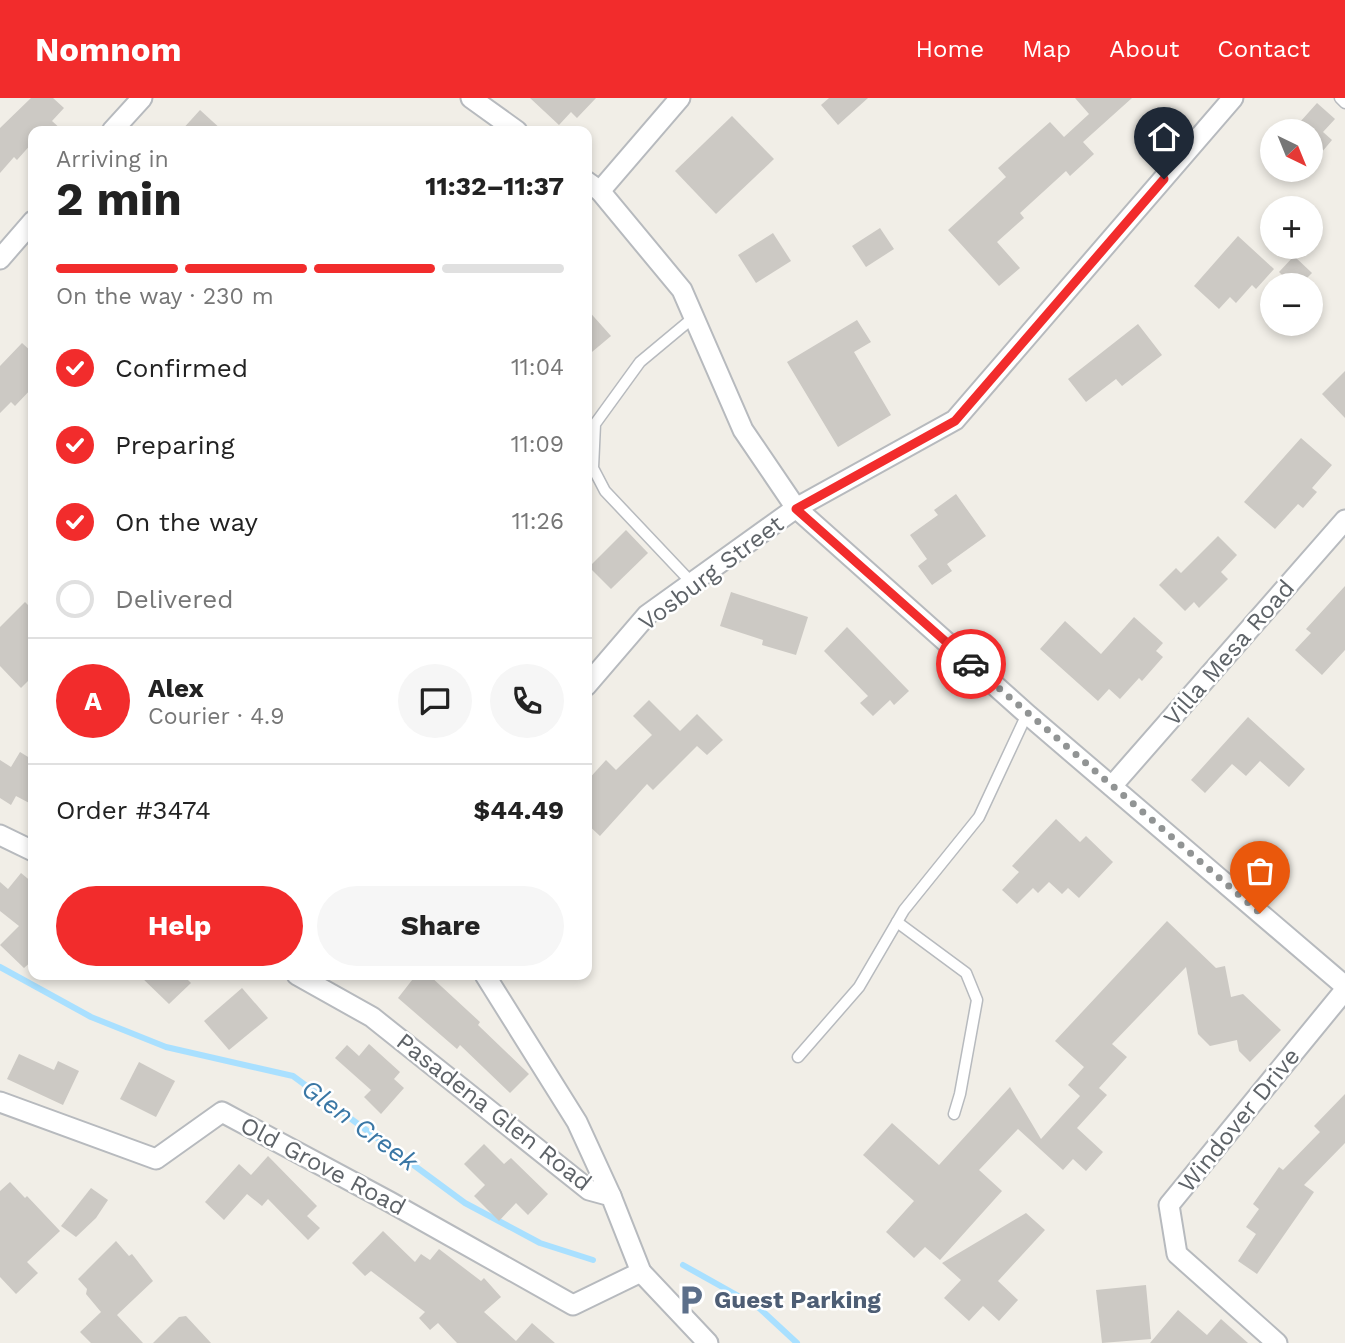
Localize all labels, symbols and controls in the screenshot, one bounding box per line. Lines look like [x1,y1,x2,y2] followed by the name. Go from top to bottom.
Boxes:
[35,30,181,69] text: Nomnom
[916,35,984,63] text: Home
[1022,35,1071,63] text: Map
[1109,35,1179,63] text: About
[1217,35,1310,63] text: Contact
[1134,107,1194,179] pin
[1145,118,1183,156] icon: home
[1260,119,1323,182] north arrow
[1260,119,1323,336] map controls
[56,146,169,173] text: Arriving in
[425,171,564,201] text: 11:32–11:37
[56,172,182,226] text: 2 min
[1260,196,1323,259] button: +
[1260,273,1323,336] button: −
[56,283,274,310] text: On the way · 230 m
[56,349,94,387] icon: check
[115,353,248,383] text: Confirmed
[511,354,564,381] text: 11:04
[56,426,94,464] icon: check
[115,430,235,460] text: Preparing
[511,431,564,458] text: 11:09
[56,503,94,541] icon: check
[115,507,258,537] text: On the way
[512,508,564,535] text: 11:26
[633,510,789,636] street label: Vosburg Street
[1158,574,1300,732] street label: Villa Mesa Road
[115,584,234,614] text: Delivered
[936,629,1006,699] courier
[952,645,990,683] icon: car
[398,664,472,738] button: chat
[490,664,564,738] button: phone
[148,673,204,703] text: Alex
[84,686,102,716] text: A
[148,703,284,730] text: Courier · 4.9
[56,795,211,825] text: Order #3474
[474,795,564,825] text: $44.49
[1230,841,1290,913] pin
[1241,852,1279,890] icon: bag
[56,886,303,966] button: Help
[317,886,564,966] button: Share
[391,1027,597,1197] street label: Pasadena Glen Road
[1172,1042,1306,1198] street label: Windover Drive
[296,1073,425,1178] water label: Glen Creek
[236,1111,410,1221] street label: Old Grove Road
[674,1283,708,1317] parking icon: Guest Parking
[714,1286,881,1314] place label: Guest Parking

